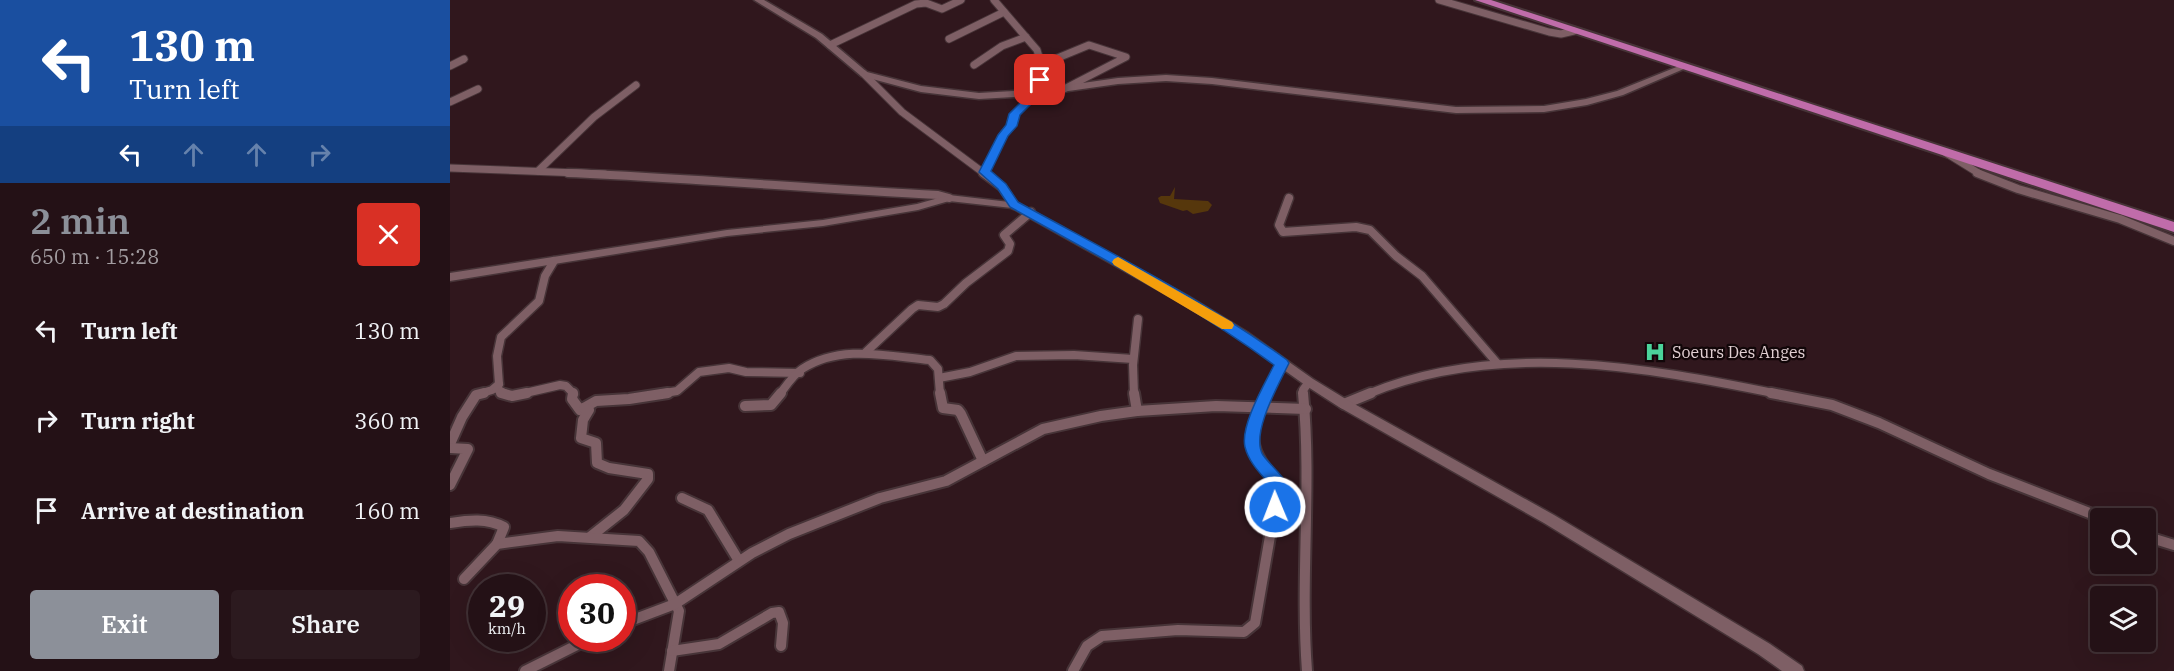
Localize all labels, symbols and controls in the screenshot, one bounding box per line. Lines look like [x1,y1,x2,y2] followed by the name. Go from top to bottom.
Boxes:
[129,18,255,73] text: 130 m
[30,24,108,102] icon: left
[1014,54,1065,105] pin
[1023,63,1056,96] icon: arrive
[129,71,240,106] text: Turn left
[114,138,147,171] icon: left
[177,138,210,171] icon: ahead
[240,138,273,171] icon: ahead
[303,138,336,171] icon: right
[30,197,130,244] text: 2 min
[357,203,420,266] button: close
[30,243,159,270] text: 650 m · 15:28
[30,314,63,347] icon: left
[81,316,177,345] text: Turn left
[354,316,420,345] text: 130 m
[1643,340,1667,364] hospital icon: Soeurs Des Anges
[1672,342,1805,362] place label: Soeurs Des Anges
[30,404,63,437] icon: right
[81,406,195,435] text: Turn right
[354,406,420,435] text: 360 m
[1243,475,1307,539] position arrow
[30,494,63,527] icon: arrive
[81,496,304,525] text: Arrive at destination
[354,496,420,525] text: 160 m
[2090,508,2156,652] map controls
[2090,508,2156,574] button: search
[558,574,636,652] speed limit sign: 30
[489,586,525,625] text: 29
[2090,586,2156,652] button: layers
[30,590,219,659] button: Exit
[231,590,420,659] button: Share
[488,619,526,638] text: km/h

